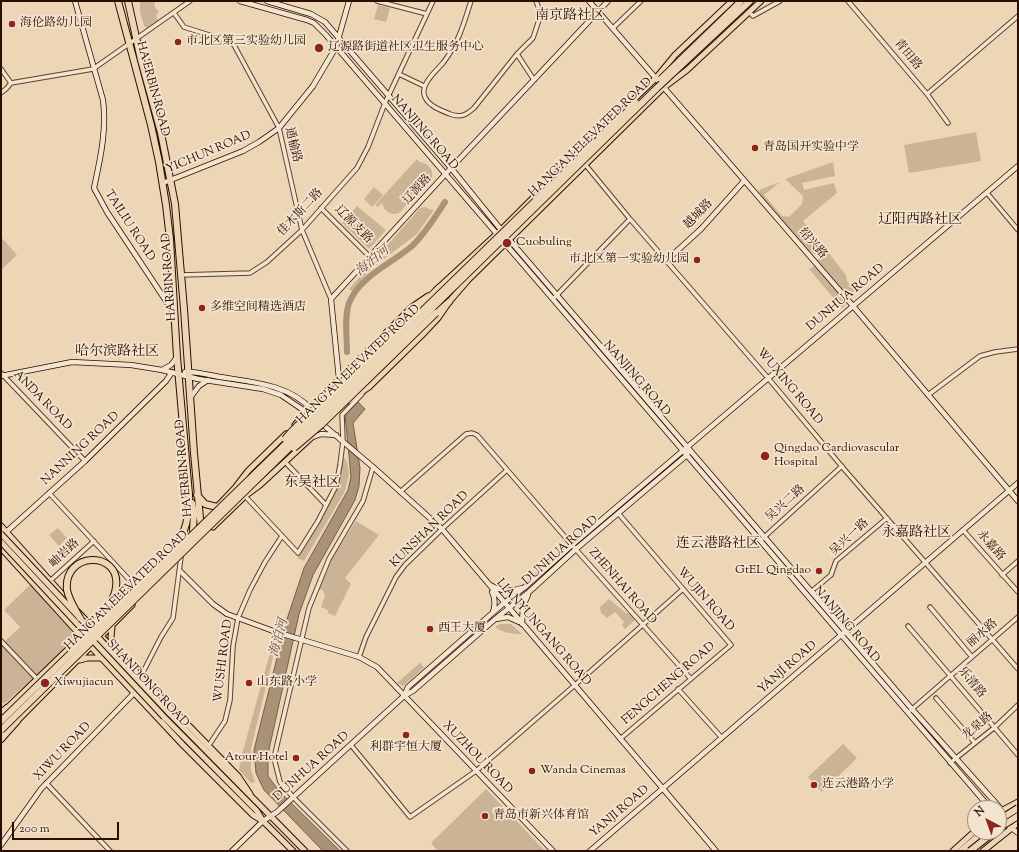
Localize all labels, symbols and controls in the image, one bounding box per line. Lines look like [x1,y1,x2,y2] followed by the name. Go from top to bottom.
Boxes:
[535,9,605,25] district label: 南京路社区
[20,17,92,31] place label: 海伦路幼儿园
[7,19,17,29] marker: 海伦路幼儿园
[186,35,306,49] place label: 市北区第三实验幼儿园
[173,37,183,47] marker: 市北区第三实验幼儿园
[890,37,924,73] street label: 青田路
[132,40,172,138] street label: HA'ERBIN ROAD
[328,41,484,55] place label: 辽源路街道社区卫生服务中心
[313,42,325,54] marker: 辽源路街道社区卫生服务中心
[526,75,656,201] street label: HANG'AN ELEVATED ROAD
[387,92,461,174] street label: NANJING ROAD
[281,126,303,164] street label: 通榆路
[164,129,254,177] street label: YICHUN ROAD
[763,141,859,155] place label: 青岛国开实验中学
[750,143,760,153] marker: 青岛国开实验中学
[401,172,435,208] street label: 辽源路
[275,186,327,240] street label: 佳木斯二路
[101,188,157,264] street label: TAILIU ROAD
[681,197,717,233] street label: 越城路
[331,203,375,247] street label: 辽源支路
[878,213,962,229] district label: 辽阳西路社区
[795,226,829,262] street label: 绍兴路
[160,232,180,322] street label: HARBIN ROAD
[516,236,572,250] place label: Cuobuling
[501,237,513,249] marker: Cuobuling
[353,244,393,280] water label: 海泊河
[569,253,689,267] place label: 市北区第一实验幼儿园
[692,255,702,265] marker: 市北区第一实验幼儿园
[804,261,888,335] street label: DUNHUA ROAD
[210,301,306,315] place label: 多维空间精选酒店
[294,302,424,428] street label: HANG'AN ELEVATED ROAD
[197,303,207,313] marker: 多维空间精选酒店
[599,338,673,420] street label: NANJING ROAD
[75,345,159,361] district label: 哈尔滨路社区
[753,346,825,428] street label: WUXING ROAD
[10,368,74,434] street label: ANDA ROAD
[39,409,123,489] street label: NANNING ROAD
[174,418,196,518] street label: HA'ERBIN ROAD
[774,442,899,470] place label: Qingdao Cardiovascular Hospital
[759,450,771,462] marker: Qingdao Cardiovascular Hospital
[284,476,340,492] district label: 东吴社区
[763,483,809,525] street label: 吴兴二路
[388,489,472,571] street label: KUNSHAN ROAD
[520,513,602,589] street label: DUNHUA ROAD
[828,516,872,560] street label: 吴兴一路
[881,526,951,542] district label: 永嘉路社区
[62,528,192,654] street label: HANG'AN ELEVATED ROAD
[973,528,1007,564] street label: 永嘉路
[47,536,83,572] street label: 岫岩路
[676,537,760,553] district label: 连云港路社区
[585,546,659,628] street label: ZHENHAI ROAD
[735,564,811,578] place label: GtEL Qingdao
[673,565,737,635] street label: WUJIN ROAD
[814,566,824,576] marker: GtEL Qingdao
[493,577,593,689] street label: LIANYUNGANG ROAD
[810,584,882,666] street label: NANJING ROAD
[267,617,293,659] water label: 海泊河
[965,617,1001,651] street label: 丽水路
[212,619,236,703] street label: WUSHI ROAD
[438,622,486,636] place label: 西王大厦
[425,624,435,634] marker: 西王大厦
[103,637,191,731] street label: SHANDONG ROAD
[756,639,820,697] street label: YÁNJÍ ROAD
[619,640,719,728] street label: FENGCHENG ROAD
[954,665,988,701] street label: 乐清路
[54,676,114,690] place label: Xiwujiacun
[257,676,317,690] place label: 山东路小学
[39,677,51,689] marker: Xiwujiacun
[244,678,254,688] marker: 山东路小学
[960,710,996,744] street label: 龙泉路
[439,719,515,797] street label: XUZHOU ROAD
[32,720,94,784] street label: XIWU ROAD
[271,729,353,805] street label: DUNHUA ROAD
[401,730,411,740] marker: 利群宇恒大厦
[370,741,442,755] place label: 利群宇恒大厦
[225,751,288,765] place label: Atour Hotel
[291,753,301,763] marker: Atour Hotel
[540,764,626,778] place label: Wanda Cinemas
[527,766,537,776] marker: Wanda Cinemas
[822,778,894,792] place label: 连云港路小学
[809,780,819,790] marker: 连云港路小学
[587,783,653,841] street label: YANJI ROAD
[967,800,1007,840] north arrow
[971,803,988,821] text: N
[493,809,589,823] place label: 青岛市新兴体育馆
[480,811,490,821] marker: 青岛市新兴体育馆
[14,814,121,840] scale bar
[19,820,50,838] text: 200 m

